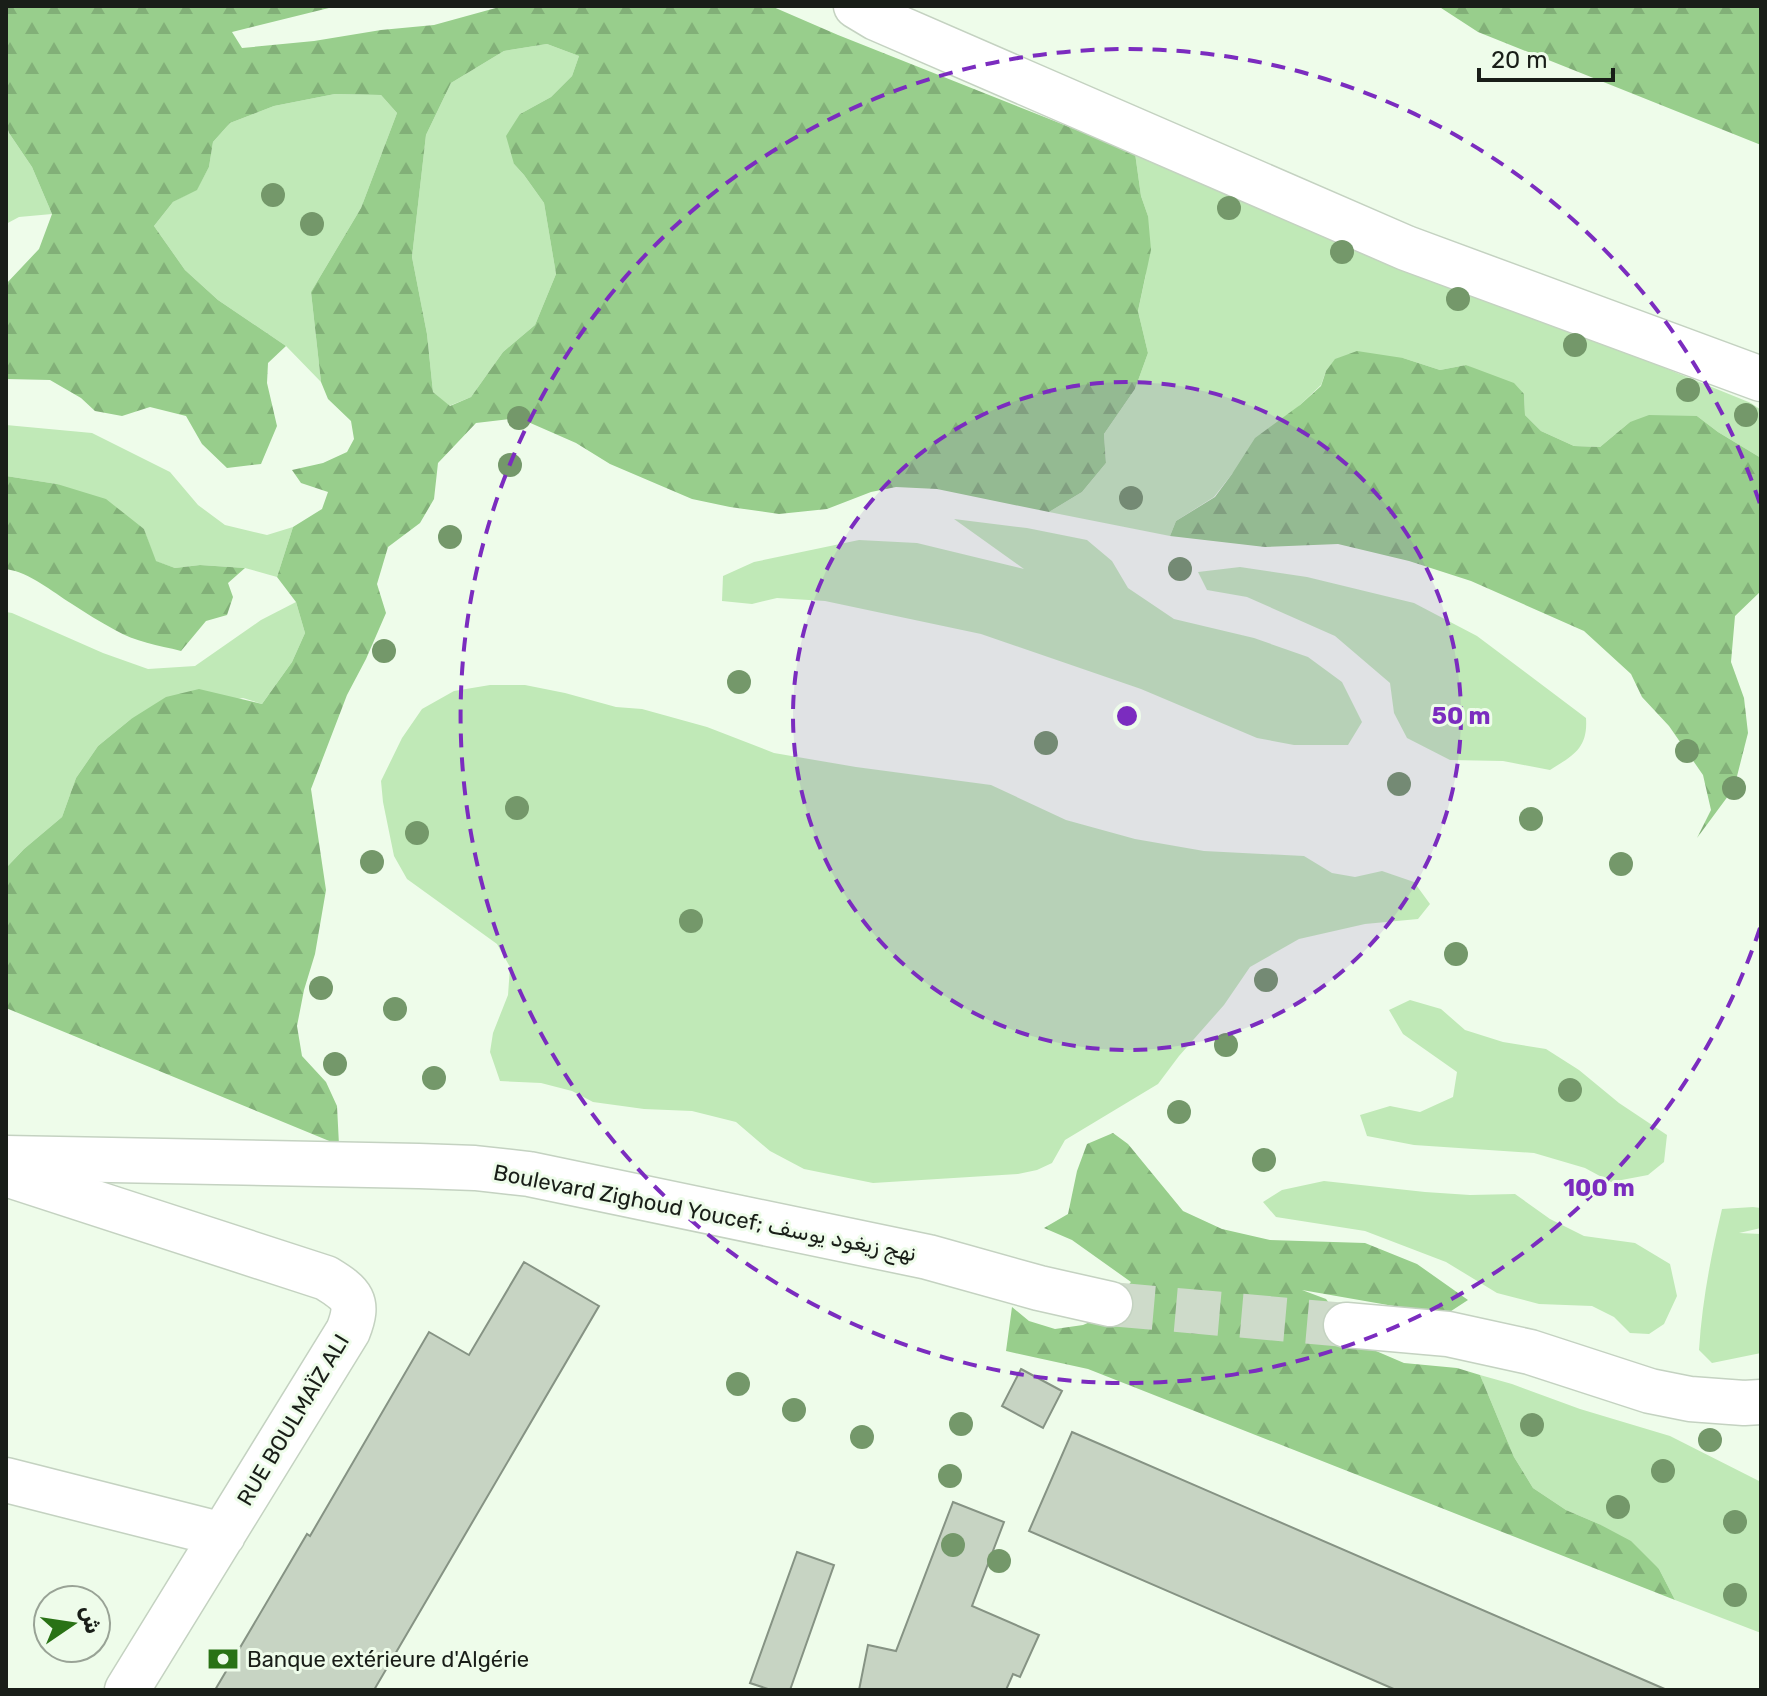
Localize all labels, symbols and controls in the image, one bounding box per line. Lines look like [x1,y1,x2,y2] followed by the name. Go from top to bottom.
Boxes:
[1479,32,1613,82] scale bar
[1491,46,1548,74] text: 20 m
[1113,702,1141,730] centre of rings
[1432,702,1490,730] text: 50 m
[491,1159,919,1269] street label: Boulevard Zighoud Youcef; نهج زيغود يوسف
[1563,1174,1635,1202] text: 100 m
[231,1329,355,1511] street label: RUE BOULMAÏZ ALI
[32,1584,112,1664] north arrow
[75,1603,107,1636] text: ش
[206,1642,240,1676] bank icon: Banque extérieure d'Algérie
[247,1646,529,1673] place label: Banque extérieure d'Algérie

